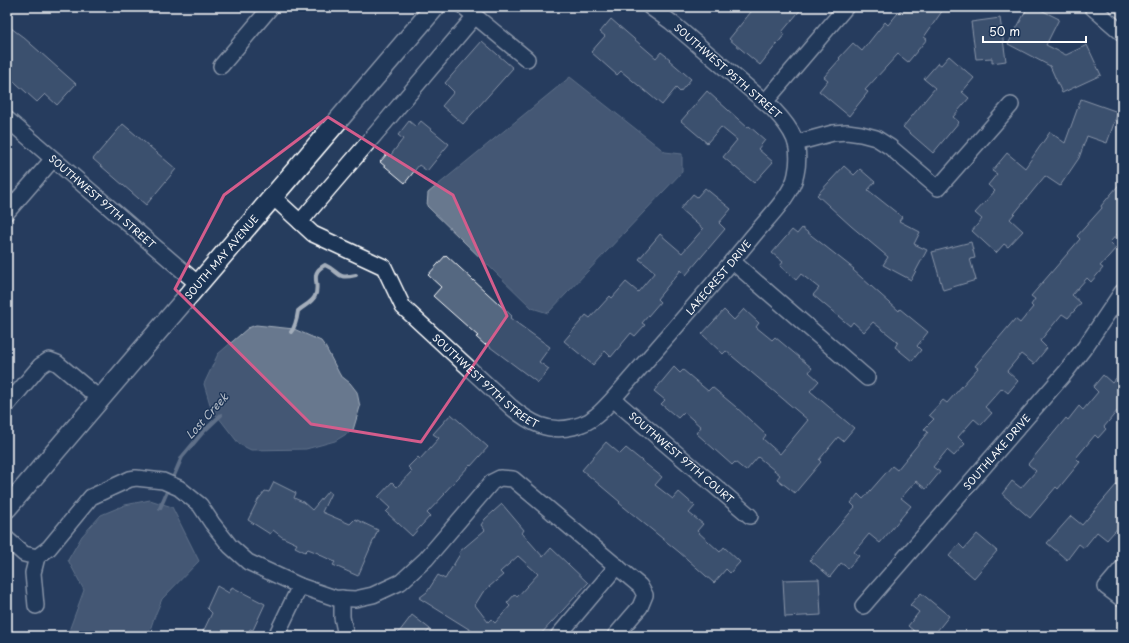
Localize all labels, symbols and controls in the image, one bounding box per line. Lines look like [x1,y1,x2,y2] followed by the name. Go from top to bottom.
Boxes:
[983,18,1086,44] scale bar
[671,20,785,122] street label: SOUTHWEST 95TH STREET
[989,22,1020,40] text: 50 m
[46,151,159,251] street label: SOUTHWEST 97TH STREET
[181,211,261,302] street label: SOUTH MAY AVENUE
[682,236,754,318] street label: LAKECREST DRIVE
[429,330,541,431] street label: SOUTHWEST 97TH STREET
[181,388,233,442] water label: Lost Creek
[626,408,738,506] street label: SOUTHWEST 97TH COURT
[959,410,1033,493] street label: SOUTHLAKE DRIVE

